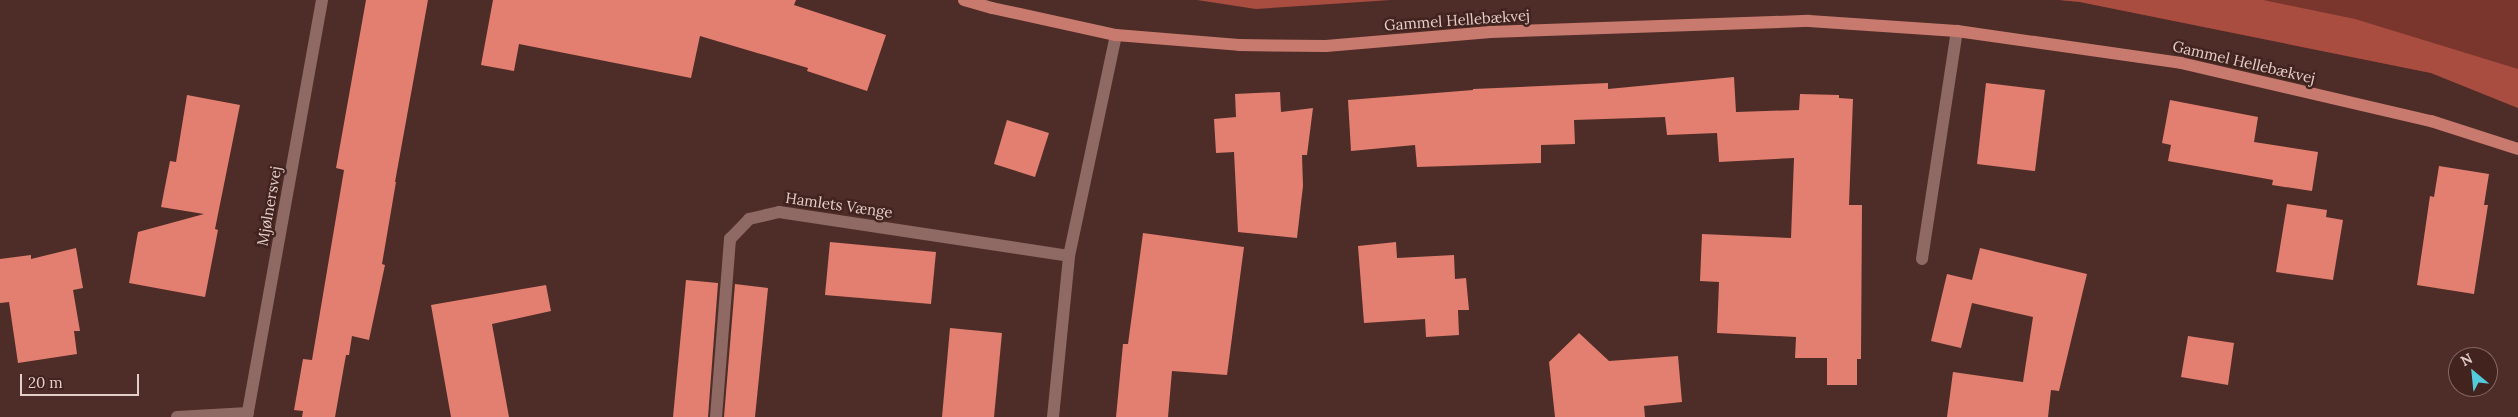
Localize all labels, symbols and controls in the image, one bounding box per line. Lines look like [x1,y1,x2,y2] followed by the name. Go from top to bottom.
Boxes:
[1384,6,1530,34] street label: Gammel Hellebækvej
[2171,37,2317,87] street label: Gammel Hellebækvej
[253,165,285,247] street label: Mjølnersvej
[784,189,894,221] street label: Hamlets Vænge
[2448,347,2498,397] north arrow
[2457,349,2475,370] text: N
[22,364,141,396] scale bar
[28,373,63,392] text: 20 m

